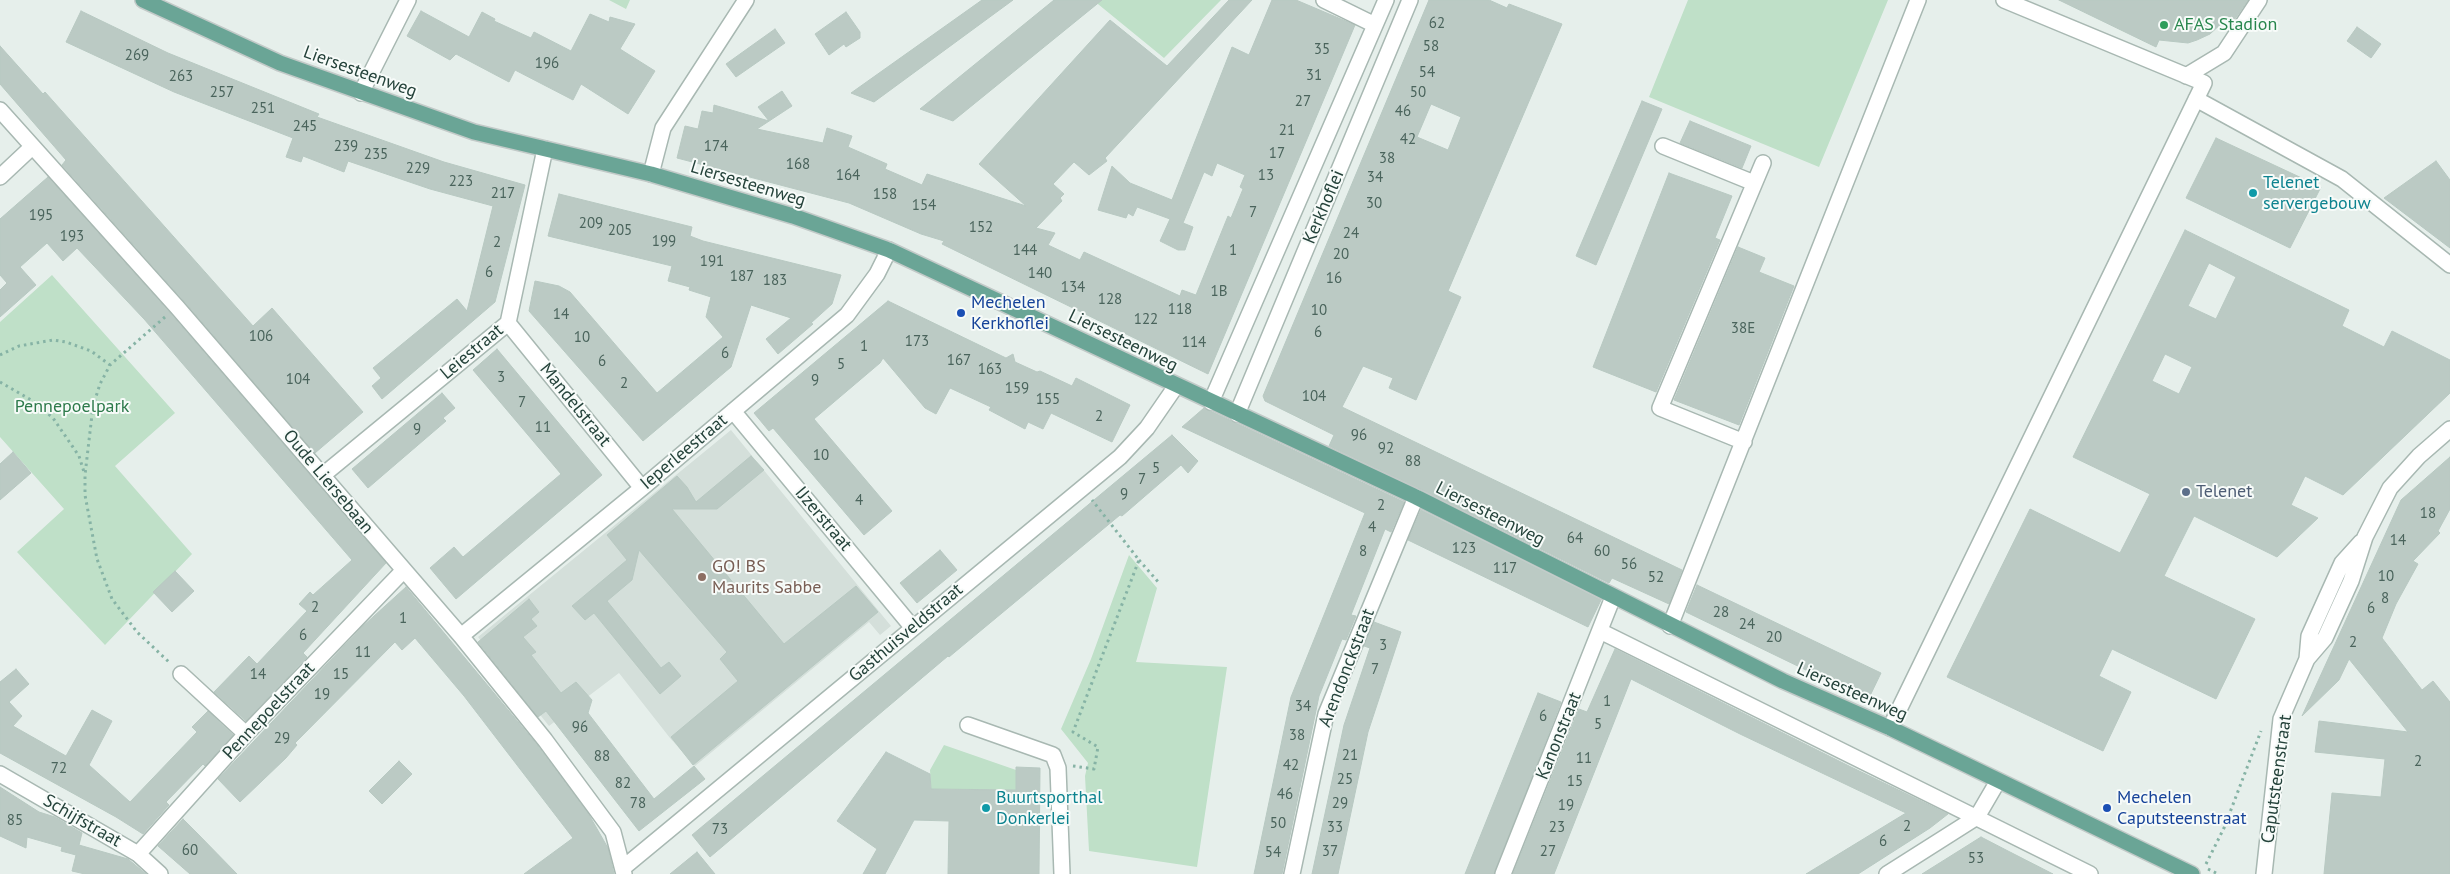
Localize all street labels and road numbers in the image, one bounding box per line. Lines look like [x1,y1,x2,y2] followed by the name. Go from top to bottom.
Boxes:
[300,41,420,103] street label: Liersesteenweg
[688,156,808,212] street label: Liersesteenweg
[1299,167,1349,247] street label: Kerkhoflei
[1065,305,1181,377] street label: Liersesteenweg
[436,320,508,384] street label: Leiestraat
[535,359,615,451] street label: Mandelstraat
[636,410,732,494] street label: Ieperleestraat
[278,426,378,538] street label: Oude Liersebaan
[1432,477,1548,551] street label: Liersesteenweg
[790,482,856,556] street label: IJzerstraat
[845,579,967,687] street label: Gasthuisveldstraat
[1314,606,1380,730] street label: Arendonckstraat
[218,658,320,764] street label: Pennepoelstraat
[1793,658,1911,726] street label: Liersesteenweg
[1532,689,1586,783] street label: Kanonstraat
[2257,713,2297,845] street label: Caputsteenstraat
[39,790,125,852] street label: Schijfstraat

